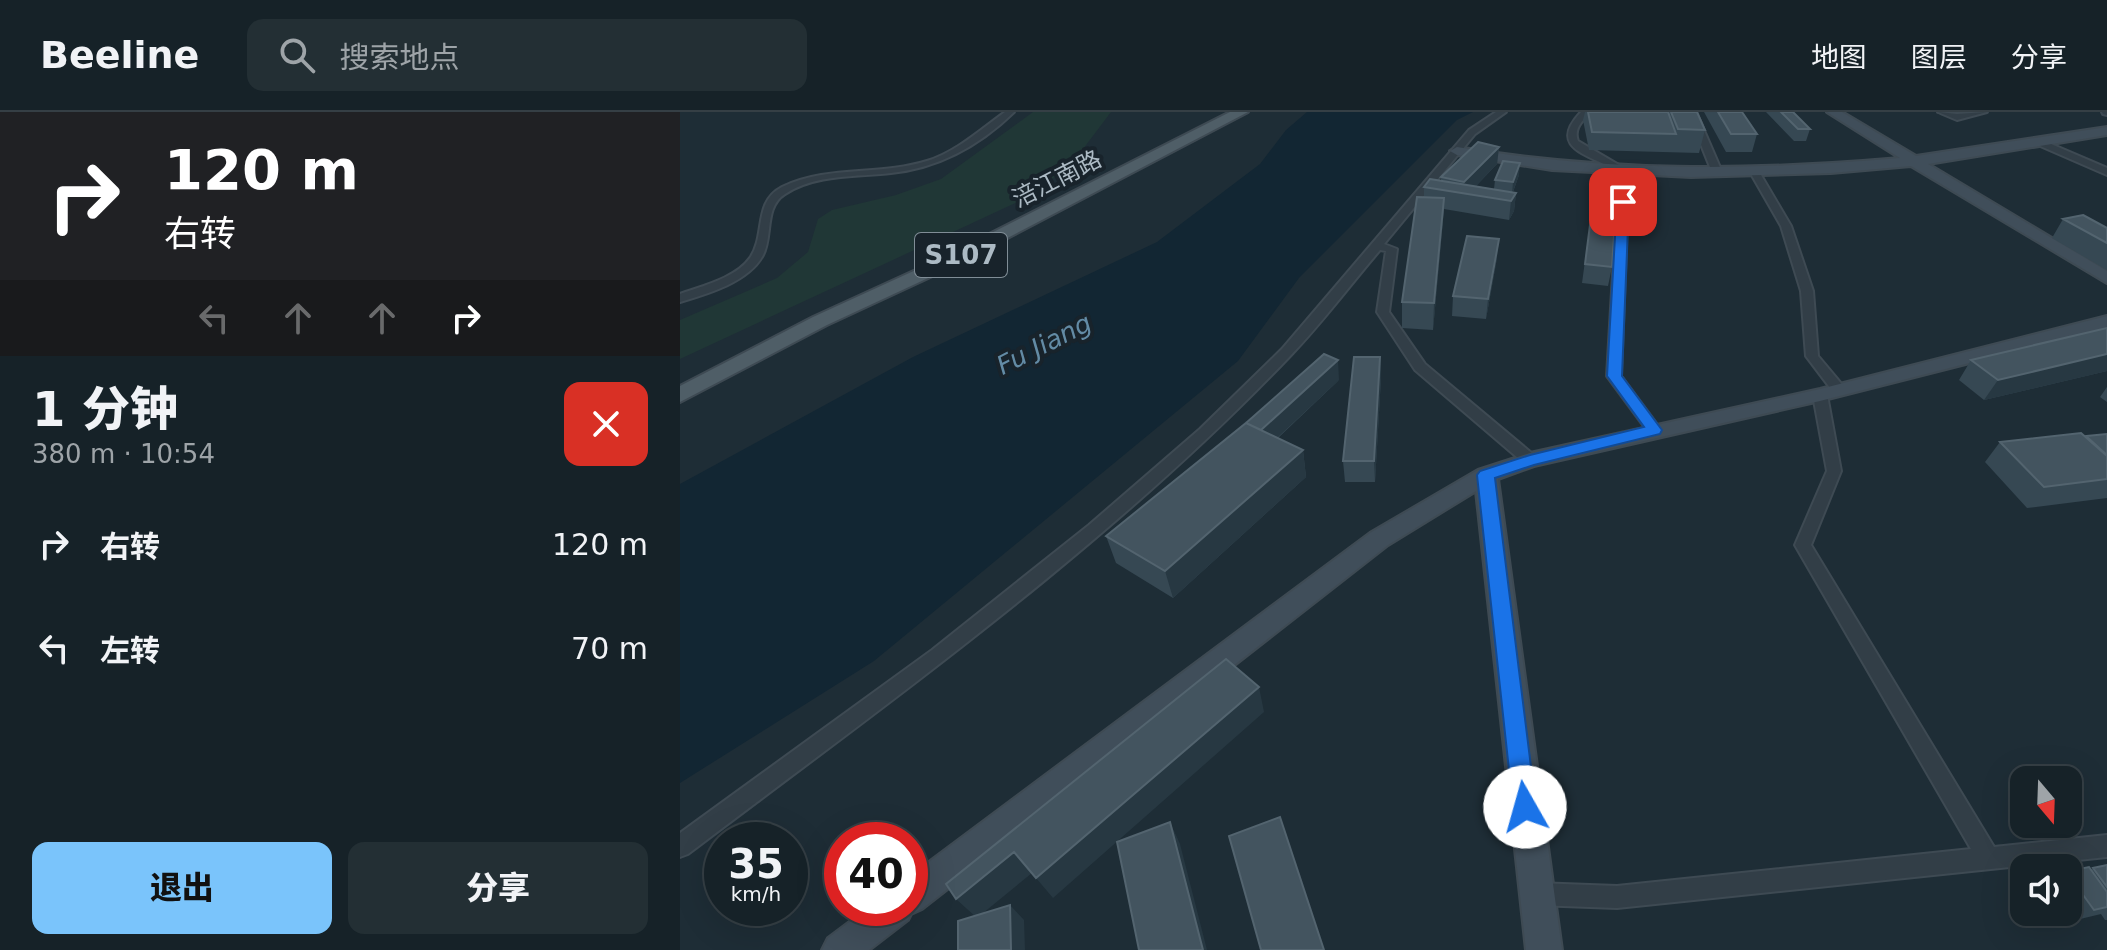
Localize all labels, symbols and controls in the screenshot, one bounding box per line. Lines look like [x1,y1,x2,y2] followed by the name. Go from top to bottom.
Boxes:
[247,19,807,91] search box
[40,33,199,77] text: Beeline
[275,33,319,77] icon: search
[339,40,459,75] text: 搜索地点
[1811,41,1867,74] text: 地图
[1911,41,1967,74] text: 图层
[2011,41,2067,74] text: 分享
[164,137,359,202] text: 120 m
[32,144,136,248] icon: right
[1008,145,1106,213] street label: 涪江南路
[1589,168,1657,236] pin
[1601,180,1645,224] icon: arrive
[164,213,236,254] text: 右转
[915,233,1007,277] road number: S107
[192,296,236,340] icon: left
[276,296,320,340] icon: ahead
[360,296,404,340] icon: ahead
[444,296,488,340] icon: right
[992,307,1096,381] water label: Fu Jiang
[32,381,178,437] text: 1 分钟
[564,382,648,466] button: close
[32,439,215,469] text: 380 m · 10:54
[32,522,76,566] icon: right
[552,527,648,562] text: 120 m
[100,529,160,564] text: 右转
[32,626,76,670] icon: left
[571,631,648,666] text: 70 m
[100,633,160,668] text: 左转
[1483,765,1567,849] position arrow
[2010,766,2082,838] north arrow
[2010,766,2082,926] map controls
[824,822,928,926] speed limit sign: 40
[728,841,784,887] text: 35
[32,842,332,934] button: 退出
[348,842,648,934] button: 分享
[2010,854,2082,926] button: sound
[731,882,781,906] text: km/h

